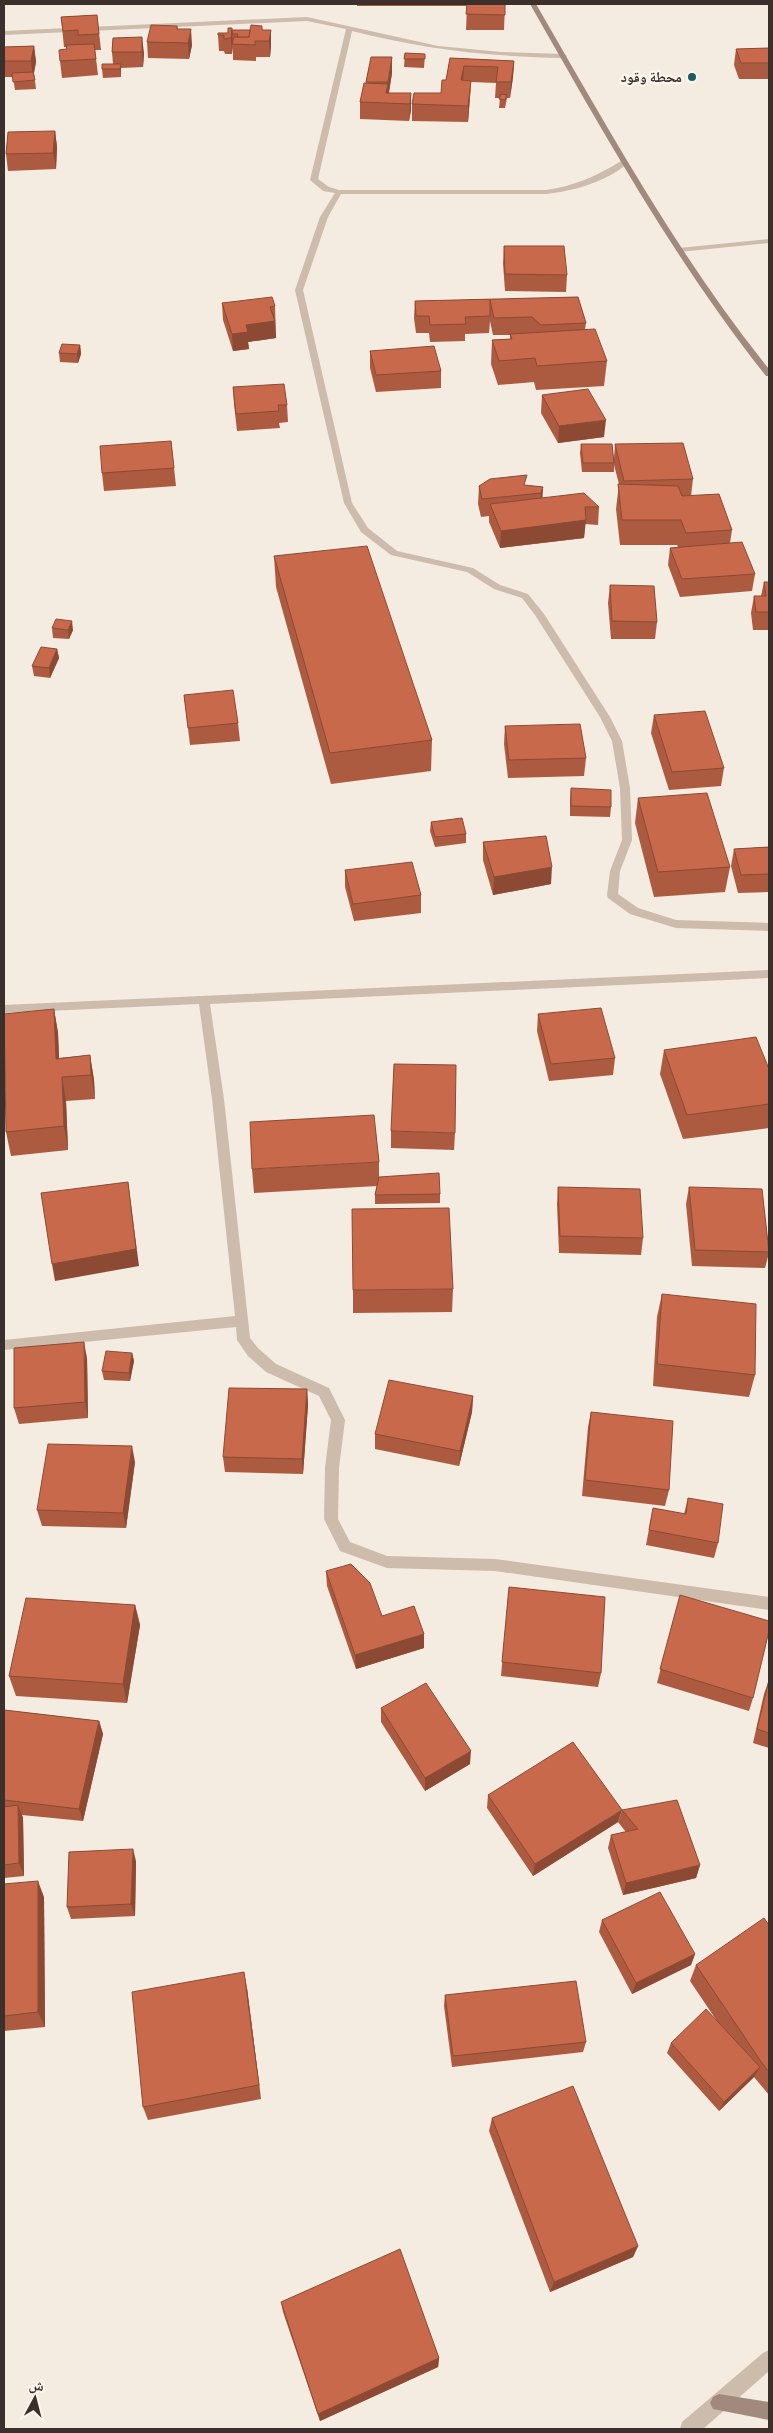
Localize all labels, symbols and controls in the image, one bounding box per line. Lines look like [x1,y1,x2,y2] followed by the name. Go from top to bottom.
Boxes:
[621,68,682,86] place label: محطة وقود
[686,71,698,83] marker: محطة وقود
[10,2373,60,2423] north arrow
[28,2375,45,2395] text: ش

